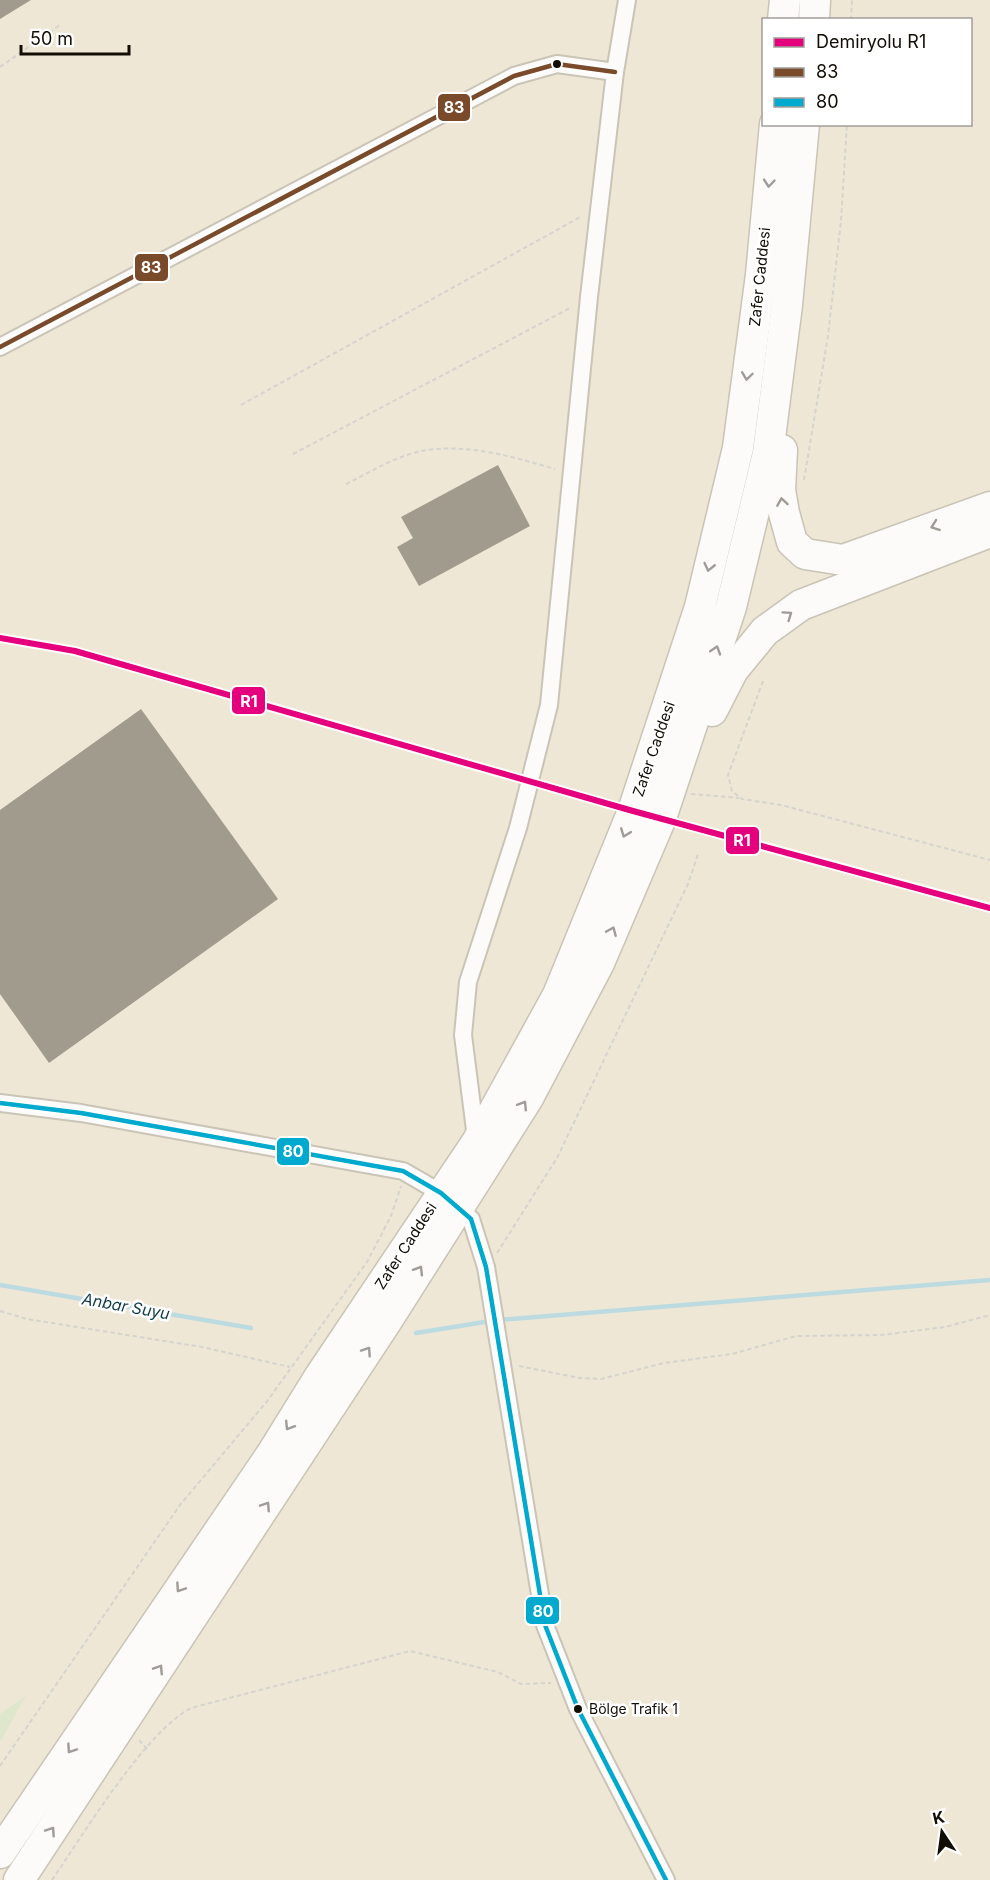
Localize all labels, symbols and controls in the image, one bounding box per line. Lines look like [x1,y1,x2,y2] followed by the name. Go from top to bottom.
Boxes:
[21,18,129,56] scale bar
[762,18,972,126] legend
[30,28,73,49] text: 50 m
[816,31,926,52] text: Demiryolu R1
[551,58,563,70] unlabelled marker
[816,61,838,82] text: 83
[816,91,839,112] text: 80
[437,93,471,122] line badge: 83
[444,97,464,117] text: 83
[763,178,776,187] one-way arrow
[745,226,774,327] street label: Zafer Caddesi
[134,253,169,282] line badge: 83
[141,257,161,277] text: 83
[742,372,754,381] one-way arrow
[777,498,789,507] one-way arrow
[930,519,941,532] one-way arrow
[704,562,717,572] one-way arrow
[781,611,792,622] one-way arrow
[709,645,722,656] one-way arrow
[231,686,266,715] line badge: R1
[240,691,258,711] text: R1
[628,699,679,799] street label: Zafer Caddesi
[725,826,760,855] line badge: R1
[619,827,632,838] one-way arrow
[733,830,751,850] text: R1
[605,927,617,938] one-way arrow
[516,1101,528,1111] one-way arrow
[276,1137,310,1166] line badge: 80
[282,1141,304,1161] text: 80
[370,1199,441,1293] street label: Zafer Caddesi
[412,1265,423,1276] one-way arrow
[80,1288,171,1324] water label: Anbar Suyu
[360,1347,371,1358] one-way arrow
[284,1420,296,1430] one-way arrow
[258,1501,269,1512] one-way arrow
[176,1581,187,1592] one-way arrow
[525,1596,560,1625] line badge: 80
[532,1601,554,1621] text: 80
[152,1665,164,1675] one-way arrow
[589,1700,678,1717] place label: Bölge Trafik 1
[572,1703,584,1715] marker: Bölge Trafik 1
[67,1743,78,1754] one-way arrow
[912,1802,972,1862] north arrow
[931,1806,947,1828] text: K
[44,1827,55,1838] one-way arrow

